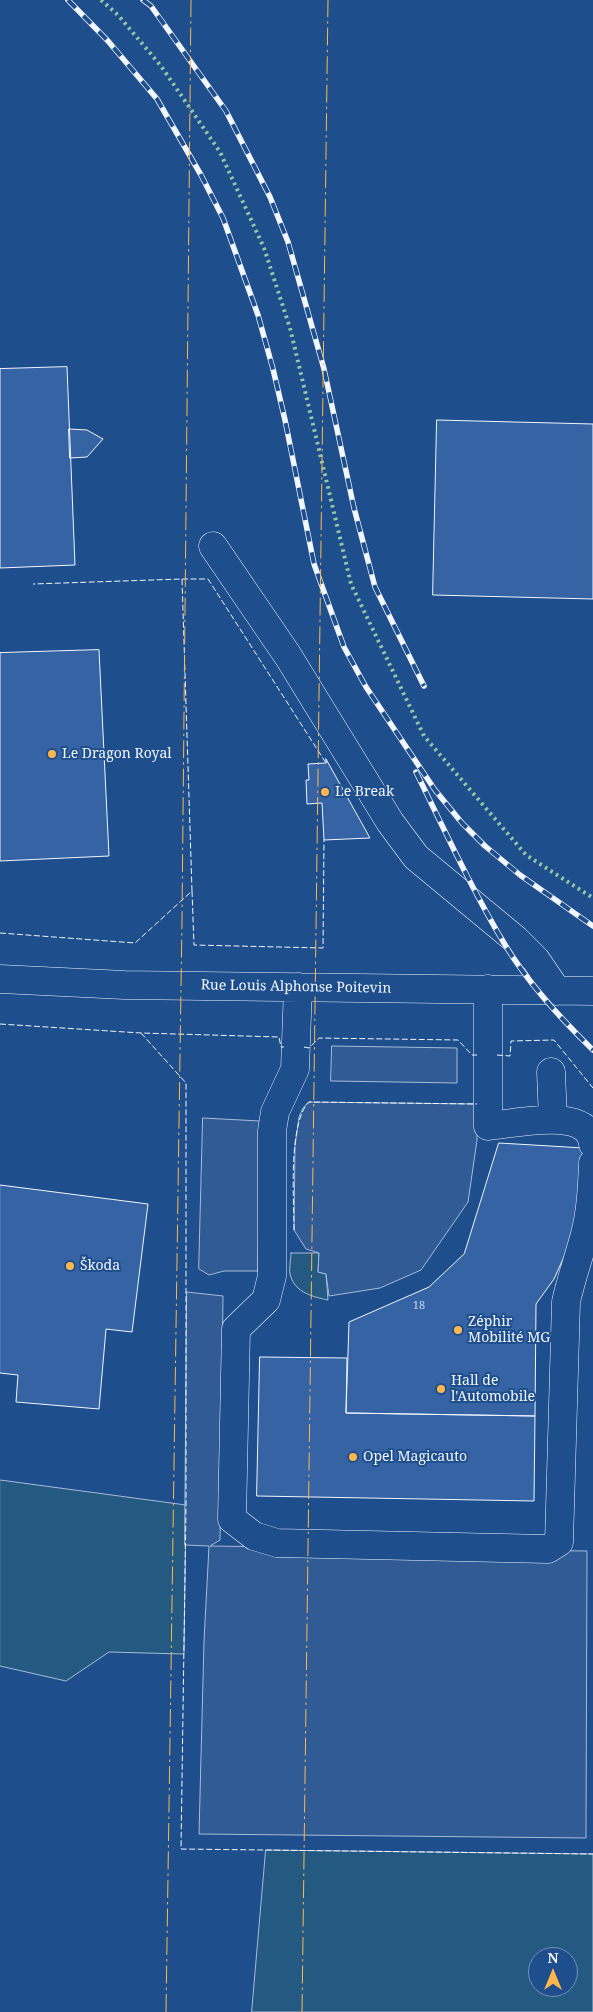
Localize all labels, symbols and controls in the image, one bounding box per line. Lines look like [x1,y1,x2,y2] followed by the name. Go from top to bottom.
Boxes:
[62,746,172,762] place label: Le Dragon Royal
[46,748,58,760] marker: Le Dragon Royal
[335,784,394,800] place label: Le Break
[319,786,331,798] marker: Le Break
[201,977,391,997] street label: Rue Louis Alphonse Poitevin
[80,1258,120,1274] place label: Škoda
[64,1260,76,1272] marker: Škoda
[413,1299,425,1313] house number: 18
[468,1314,550,1346] place label: Zéphir Mobilité MG
[452,1324,464,1336] marker: Zéphir Mobilité MG
[451,1373,535,1405] place label: Hall de l'Automobile
[435,1383,447,1395] marker: Hall de l'Automobile
[363,1449,467,1465] place label: Opel Magicauto
[347,1451,359,1463] marker: Opel Magicauto
[528,1947,578,1997] north arrow
[547,1948,559,1967] text: N

